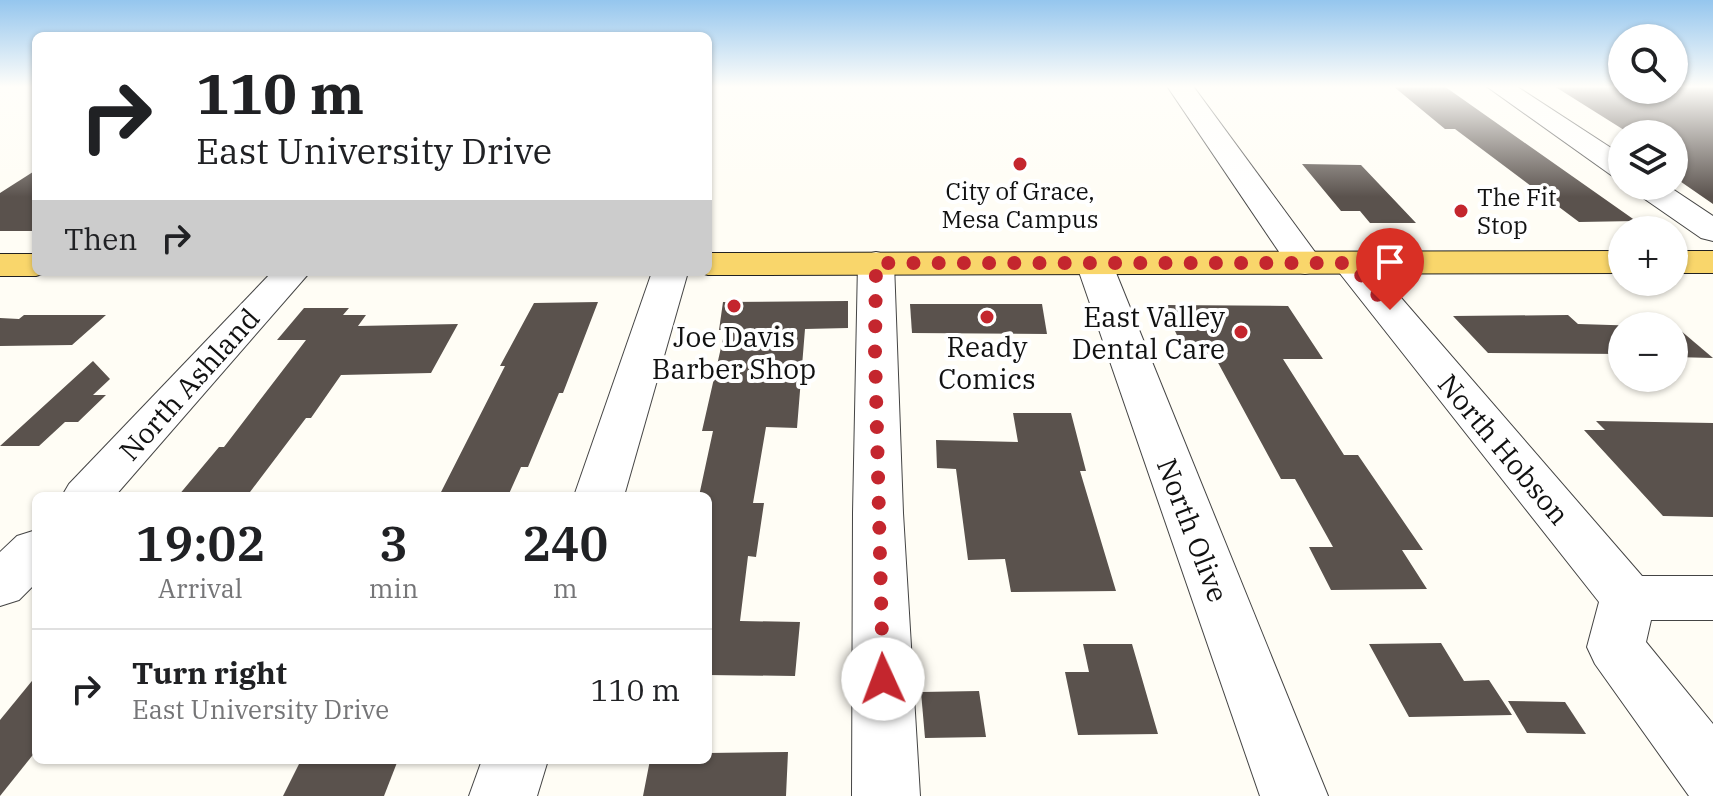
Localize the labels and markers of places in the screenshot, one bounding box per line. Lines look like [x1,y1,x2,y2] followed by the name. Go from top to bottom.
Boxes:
[1011,155,1029,173] marker: City of Grace, Mesa Campus
[942,175,1098,235] place label: City of Grace, Mesa Campus
[1477,181,1557,241] place label: The Fit Stop
[1452,202,1470,220] marker: The Fit Stop
[1356,228,1424,310] pin
[725,297,743,315] marker: Joe Davis Barber Shop
[1072,298,1225,367] place label: East Valley Dental Care
[978,308,996,326] marker: Ready Comics
[652,318,816,387] place label: Joe Davis Barber Shop
[1232,323,1250,341] marker: East Valley Dental Care
[938,328,1036,397] place label: Ready Comics

